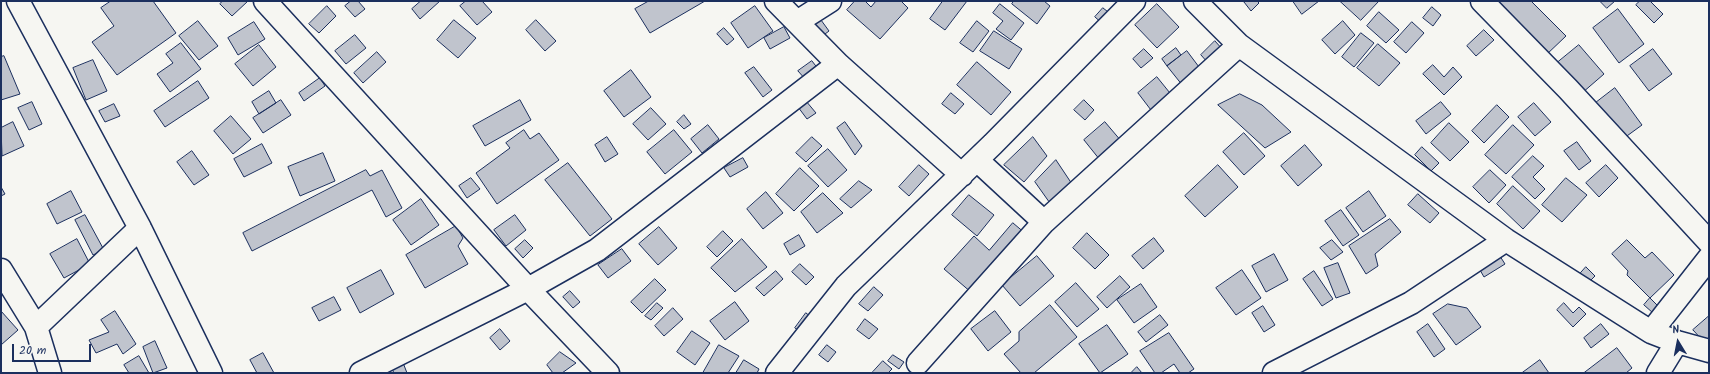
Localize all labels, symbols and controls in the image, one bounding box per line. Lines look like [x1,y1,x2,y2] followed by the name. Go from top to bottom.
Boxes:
[1671,321,1681,340] text: N
[1658,322,1698,362] north arrow
[14,336,93,362] scale bar
[19,341,46,360] text: 20 m

